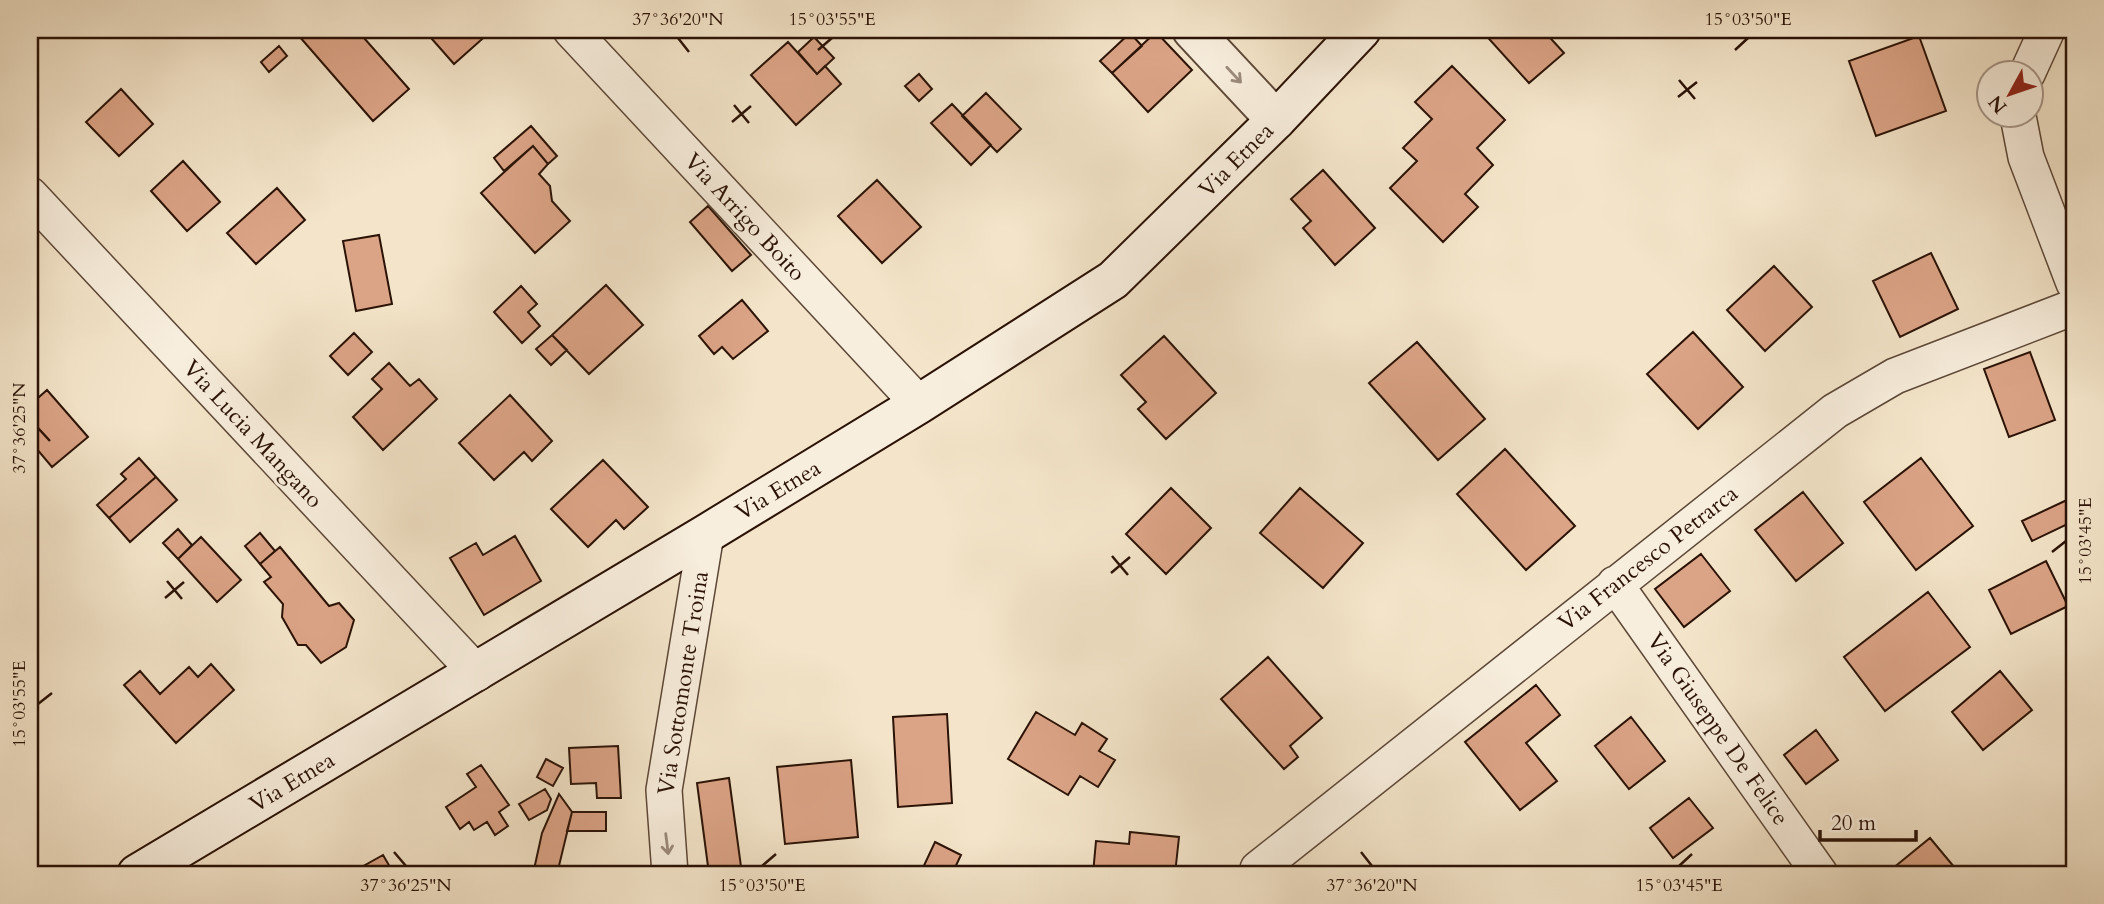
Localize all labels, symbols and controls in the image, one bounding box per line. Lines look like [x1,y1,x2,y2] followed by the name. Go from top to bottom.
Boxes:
[632,7,724,32] text: 37°36'20"N
[788,7,876,32] text: 15°03'55"E
[1704,7,1792,32] text: 15°03'50"E
[1974,60,2044,130] north arrow
[1226,66,1243,83] one-way arrow
[1982,89,2013,119] text: N
[1192,116,1280,204] street label: Via Etnea
[677,146,813,288] street label: Via Arrigo Boito
[176,353,330,515] street label: Via Lucia Mangano
[7,382,32,474] text: 37°36'25"N
[730,452,826,528] street label: Via Etnea
[1552,478,1744,638] street label: Via Francesco Petrarca
[2073,497,2098,585] text: 15°03'45"E
[650,569,716,797] street label: Via Sottomonte Troina
[1640,627,1796,831] street label: Via Giuseppe De Felice
[7,660,32,748] text: 15°03'55"E
[244,744,340,820] street label: Via Etnea
[1820,799,1917,843] scale bar
[1831,809,1876,838] text: 20 m
[660,832,673,855] one-way arrow
[360,873,452,898] text: 37°36'25"N
[718,873,806,898] text: 15°03'50"E
[1326,873,1418,898] text: 37°36'20"N
[1635,873,1723,898] text: 15°03'45"E

